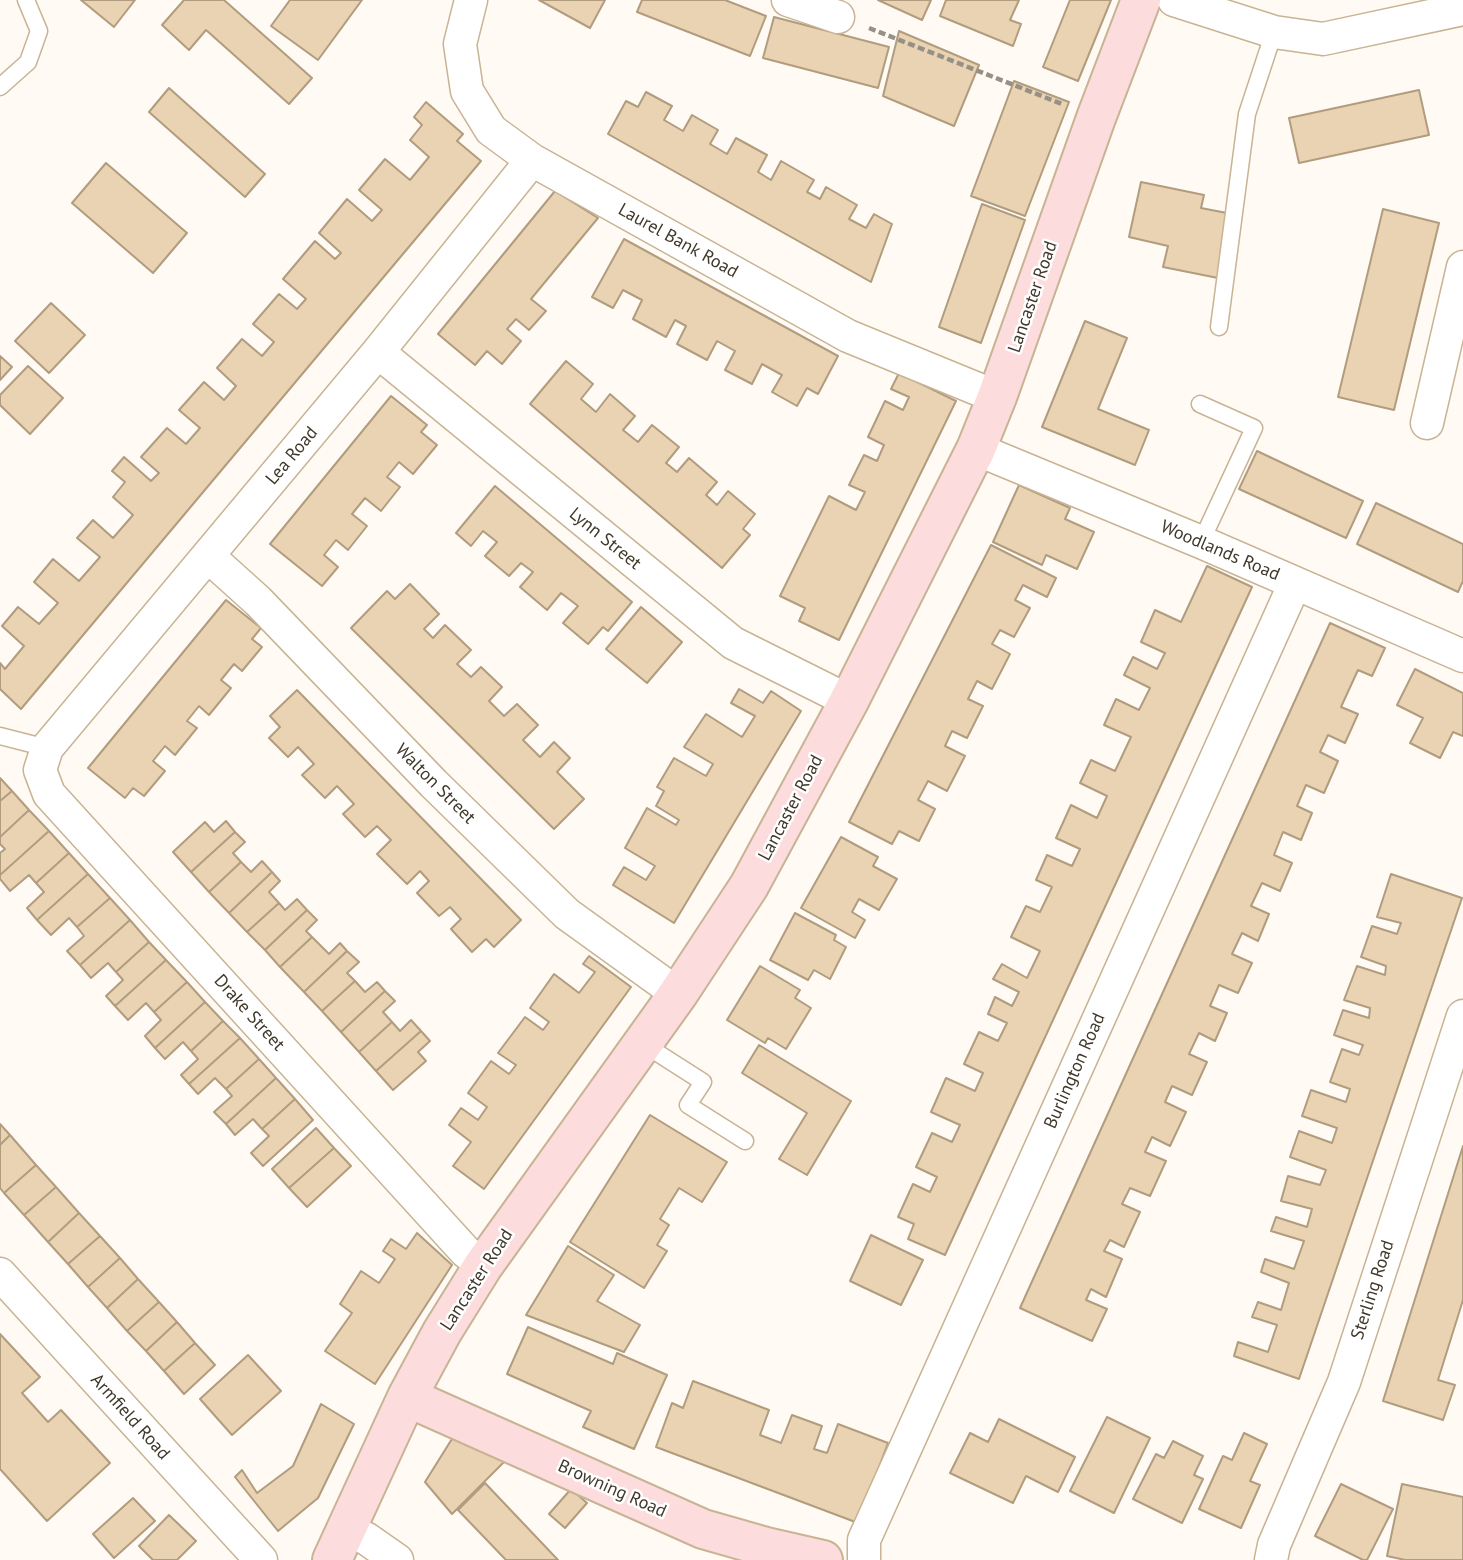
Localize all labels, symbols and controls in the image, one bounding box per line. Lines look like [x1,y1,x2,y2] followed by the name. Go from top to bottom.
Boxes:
[614,199,742,283] street label: Laurel Bank Road
[1004,238,1062,356] street label: Lancaster Road
[261,423,323,489] street label: Lea Road
[565,503,645,575] street label: Lynn Street
[1157,516,1283,586] street label: Woodlands Road
[390,739,480,829] street label: Walton Street
[754,752,828,864] street label: Lancaster Road
[209,970,289,1056] street label: Drake Street
[1040,1010,1110,1132] street label: Burlington Road
[436,1225,518,1335] street label: Lancaster Road
[1347,1238,1399,1342] street label: Sterling Road
[86,1370,174,1464] street label: Armfield Road
[554,1455,670,1523] street label: Browning Road

